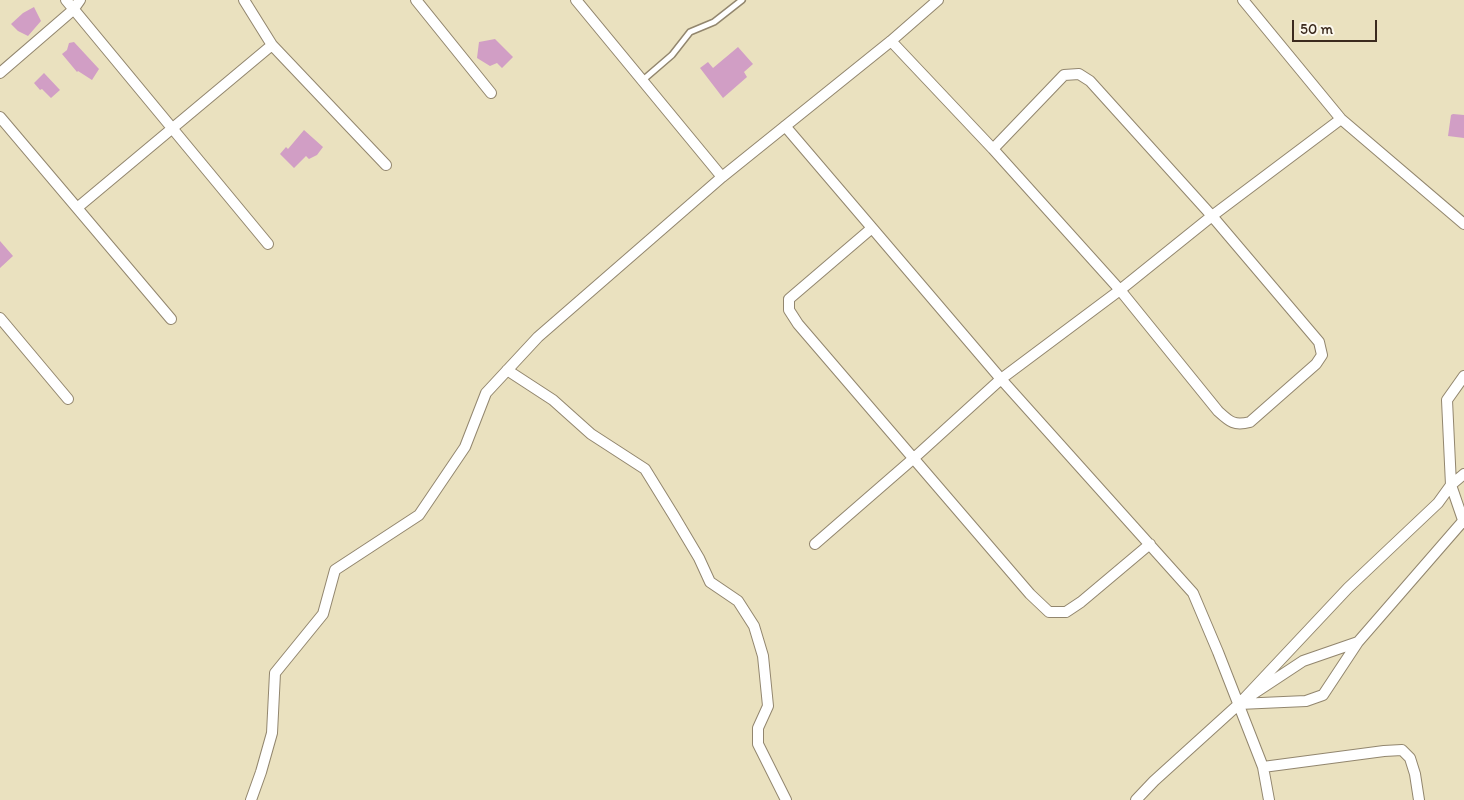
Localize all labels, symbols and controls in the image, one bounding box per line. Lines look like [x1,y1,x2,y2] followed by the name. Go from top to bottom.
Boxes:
[1294,10,1379,42] scale bar
[1300,20,1333,38] text: 50 m

